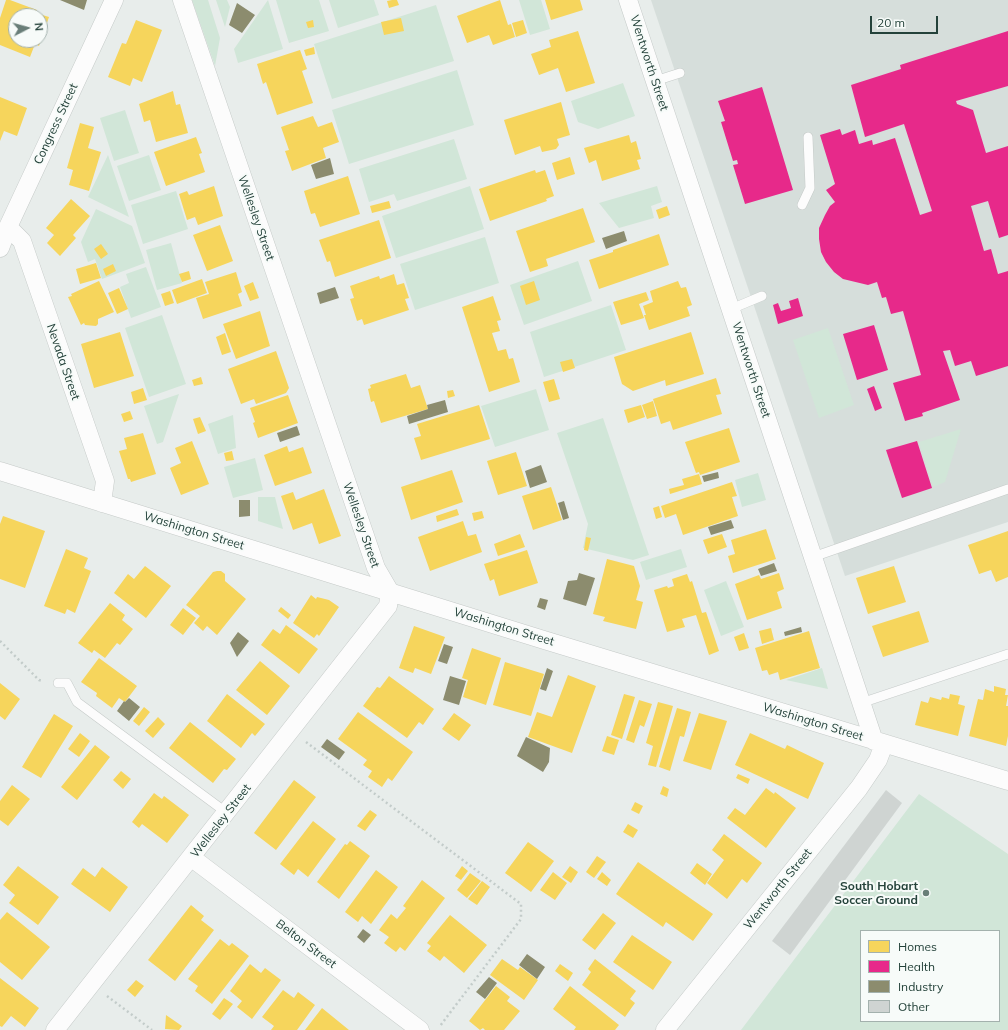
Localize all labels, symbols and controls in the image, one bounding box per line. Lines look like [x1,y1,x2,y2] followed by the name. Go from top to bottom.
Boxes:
[8,8,48,48] north arrow
[872,8,940,34] scale bar
[627,13,671,113] street label: Wentworth Street
[877,15,905,30] text: 20 m
[32,22,46,32] text: N
[31,81,81,167] street label: Congress Street
[235,173,277,263] street label: Wellesley Street
[729,320,773,420] street label: Wentworth Street
[43,322,83,402] street label: Nevada Street
[340,480,382,570] street label: Wellesley Street
[142,509,246,553] street label: Washington Street
[452,605,556,649] street label: Washington Street
[761,700,865,744] street label: Washington Street
[188,781,254,861] street label: Wellesley Street
[741,846,815,932] street label: Wentworth Street
[834,879,918,907] place label: South Hobart Soccer Ground
[921,888,931,898] marker: South Hobart Soccer Ground
[273,917,339,971] street label: Belton Street
[860,930,1000,1022] legend
[898,939,937,954] text: Homes
[898,959,935,974] text: Health
[898,979,943,994] text: Industry
[898,999,929,1014] text: Other

